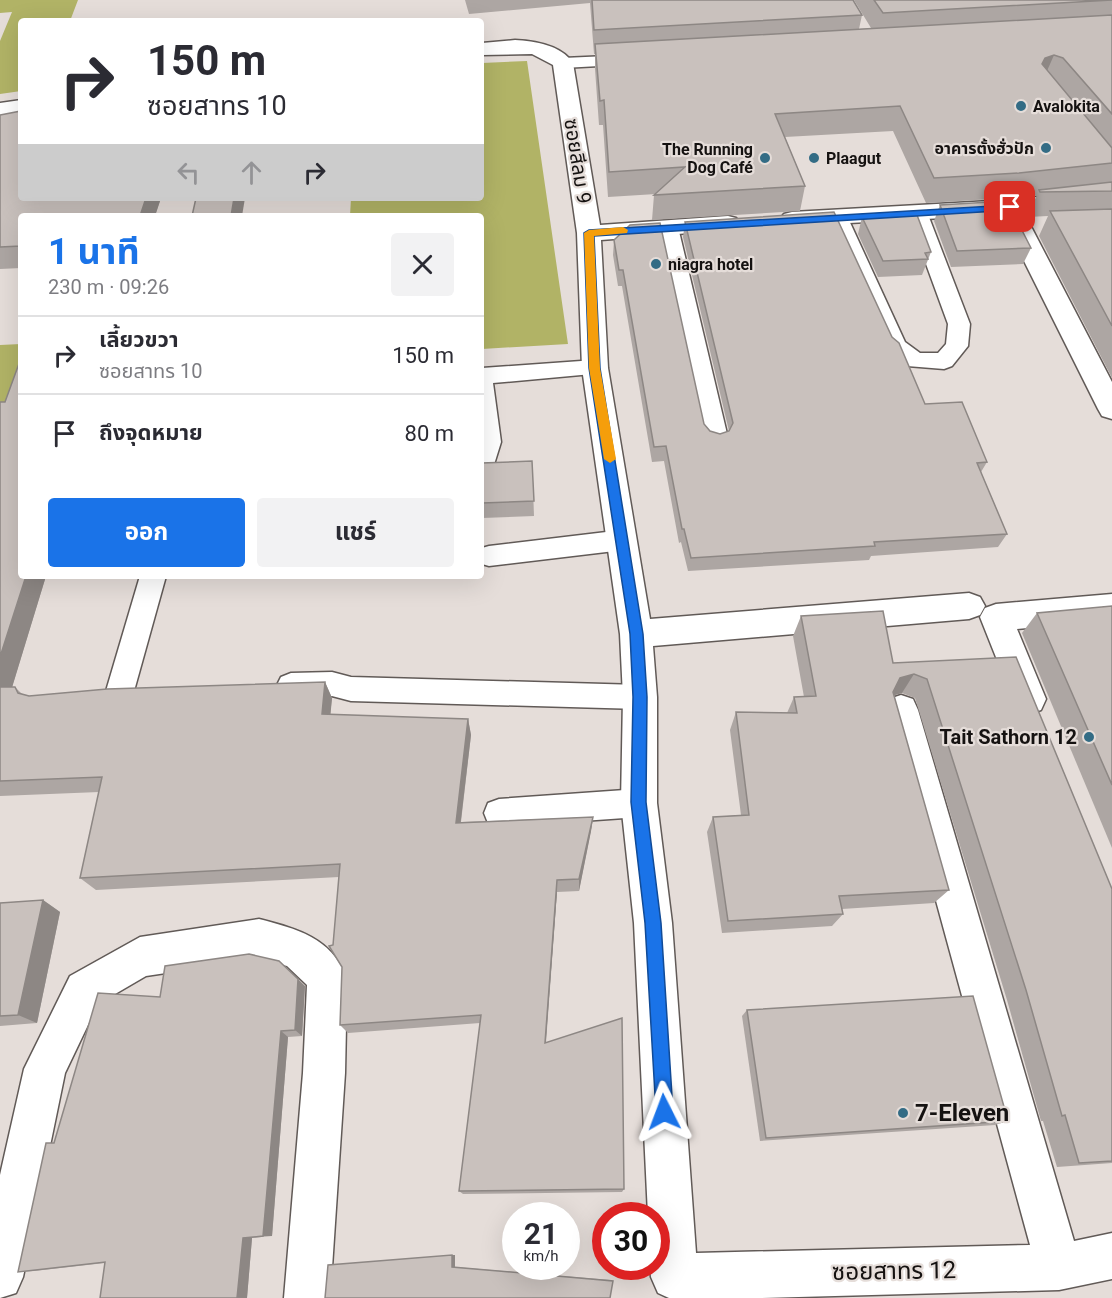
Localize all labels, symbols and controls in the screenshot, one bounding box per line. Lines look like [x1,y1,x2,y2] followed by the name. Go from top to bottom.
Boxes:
[147,36,266,85] text: 150 m
[48,42,126,120] icon: right
[147,90,287,122] text: ซอยสาทร 10
[1033,97,1100,116] place label: Avalokita
[1014,99,1028,113] marker: Avalokita
[559,117,597,205] street label: ซอยสีลม 9
[934,138,1034,158] place label: อาคารตั้งฮั่วปัก
[662,140,753,177] place label: The Running Dog Café
[1039,141,1053,155] marker: อาคารตั้งฮั่วปัก
[826,149,882,168] place label: Plaagut
[758,151,772,165] marker: The Running Dog Café
[807,151,821,165] marker: Plaagut
[172,156,205,189] icon: left
[235,156,268,189] icon: ahead
[298,156,331,189] icon: right
[984,181,1035,232] pin
[993,190,1026,223] icon: arrive
[48,231,140,273] text: 1 นาที
[391,233,454,296] button: close
[668,255,753,274] place label: niagra hotel
[649,257,663,271] marker: niagra hotel
[48,275,169,299] text: 230 m · 09:26
[99,327,179,352] text: เลี้ยวขวา
[48,339,81,372] icon: right
[392,343,454,368] text: 150 m
[99,359,202,383] text: ซอยสาทร 10
[48,417,81,450] icon: arrive
[99,420,203,445] text: ถึงจุดหมาย
[405,421,454,446] text: 80 m
[48,498,245,567] button: ออก
[257,498,454,567] button: แชร์
[940,725,1077,749] place label: Tait Sathorn 12
[1082,730,1096,744] marker: Tait Sathorn 12
[632,1080,696,1144] position arrow
[915,1099,1009,1127] place label: 7-Eleven
[896,1106,910,1120] marker: 7-Eleven
[592,1202,670,1280] speed limit sign: 30
[524,1216,558,1251] text: 21
[523,1247,559,1265] text: km/h
[832,1256,956,1286] street label: ซอยสาทร 12

